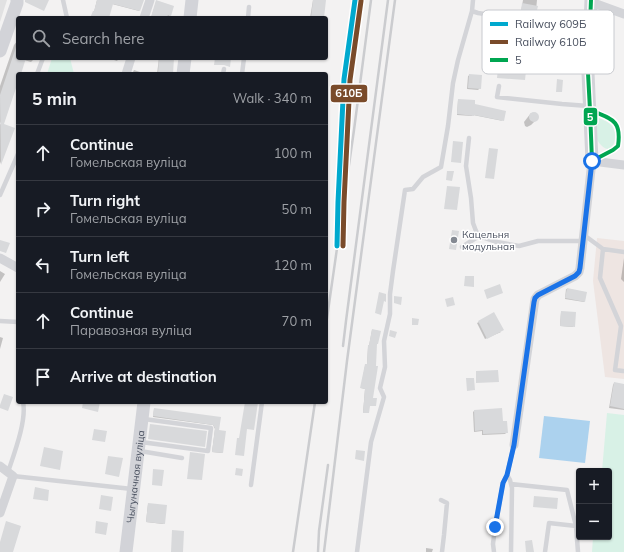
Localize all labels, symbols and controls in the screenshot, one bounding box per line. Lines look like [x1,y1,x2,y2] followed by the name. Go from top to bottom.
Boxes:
[482,10,614,74] legend
[16,16,328,60] search box
[515,17,586,31] text: Railway 609Б
[30,27,52,49] icon: search
[62,29,144,48] text: Search here
[515,35,586,49] text: Railway 610Б
[515,53,522,67] text: 5
[330,84,368,103] line badge: 610Б
[335,86,363,100] text: 610Б
[32,88,77,109] text: 5 min
[233,90,312,106] text: Walk · 340 m
[583,107,598,126] line badge: 5
[587,110,594,124] text: 5
[70,135,133,154] text: Continue
[32,142,54,164] icon: ahead
[274,145,312,161] text: 100 m
[583,152,601,170] route start
[70,154,187,170] text: Гомельская вуліца
[70,191,140,210] text: Turn right
[32,198,54,220] icon: right
[282,201,312,217] text: 50 m
[70,210,187,226] text: Гомельская вуліца
[462,228,515,253] place label: Кацельня модульная
[449,235,459,245] marker: Кацельня модульная
[70,247,129,266] text: Turn left
[32,254,54,276] icon: left
[274,257,312,273] text: 120 m
[70,266,187,282] text: Гомельская вуліца
[70,303,133,322] text: Continue
[32,310,54,332] icon: ahead
[282,313,312,329] text: 70 m
[70,322,192,338] text: Паравозная вуліца
[32,366,54,388] icon: arrive
[70,367,217,386] text: Arrive at destination
[124,429,148,524] street label: Чыгуначная вуліца
[576,468,612,540] map controls
[576,468,612,504] button: +
[576,504,612,540] button: −
[486,518,504,536] route end

